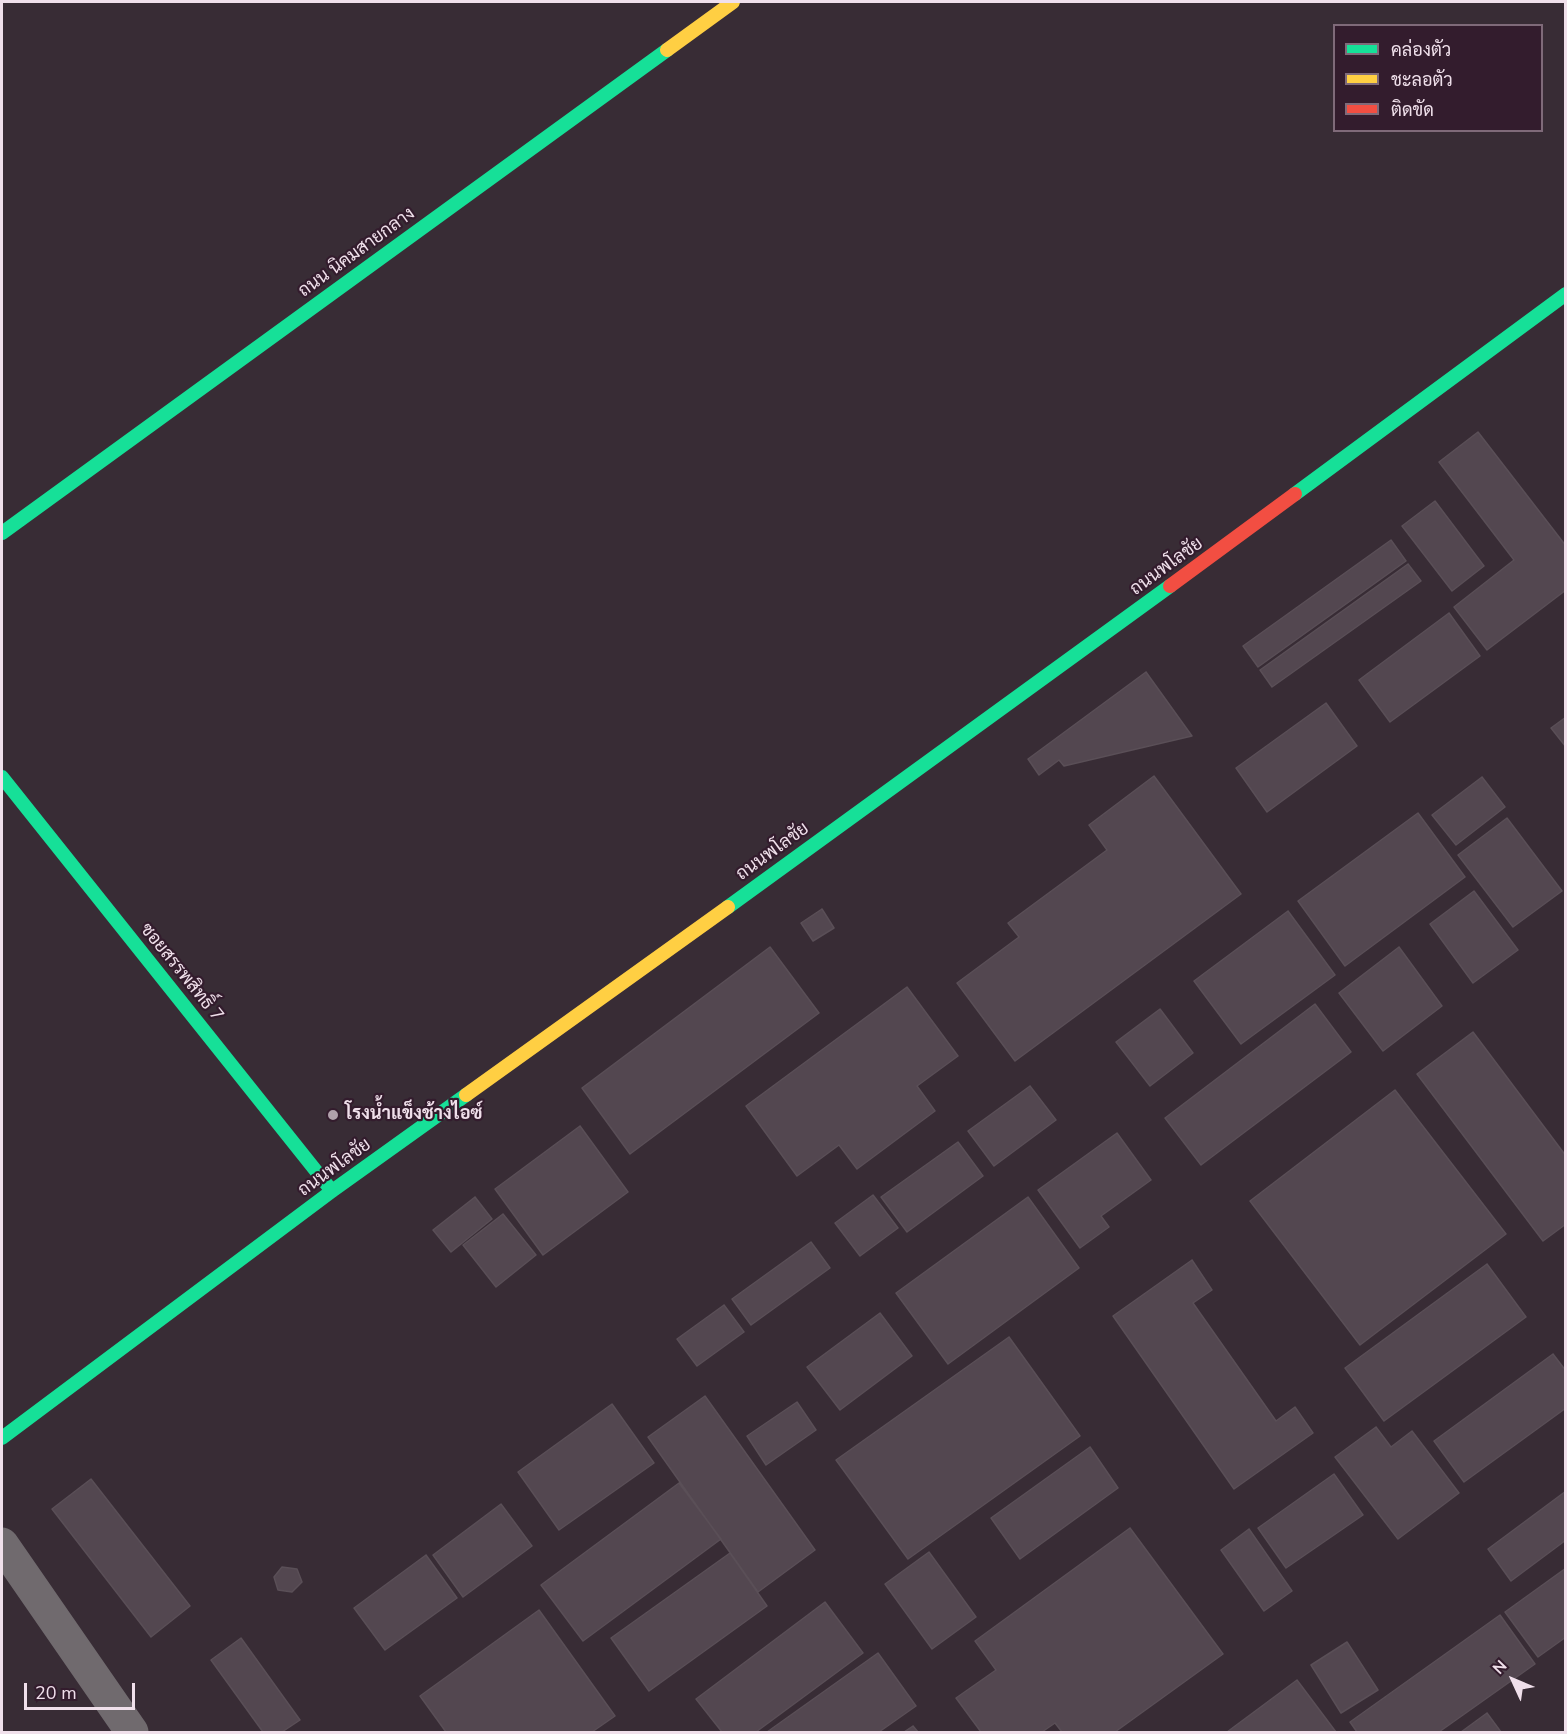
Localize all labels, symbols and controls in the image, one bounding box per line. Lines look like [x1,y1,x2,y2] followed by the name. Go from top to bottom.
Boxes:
[1333,24,1543,132] legend
[1391,38,1451,62] text: คล่องตัว
[1391,68,1453,92] text: ชะลอตัว
[1391,98,1434,122] text: ติดขัด
[295,204,419,302] street label: ถนน นิคมสายกลาง
[1126,533,1208,601] street label: ถนนพโลชัย
[732,818,814,886] street label: ถนนพโลชัย
[135,919,227,1027] street label: ซอยสรรพสิทธิ์ 7
[345,1104,482,1126] place label: โรงน้ำแข็งช้างไอซ์
[326,1108,340,1122] marker: โรงน้ำแข็งช้างไอซ์
[294,1134,376,1202] street label: ถนนพโลชัย
[1483,1650,1543,1710] north arrow
[1488,1656,1512,1679] text: N
[27,1671,138,1709] scale bar
[35,1681,77,1705] text: 20 m

